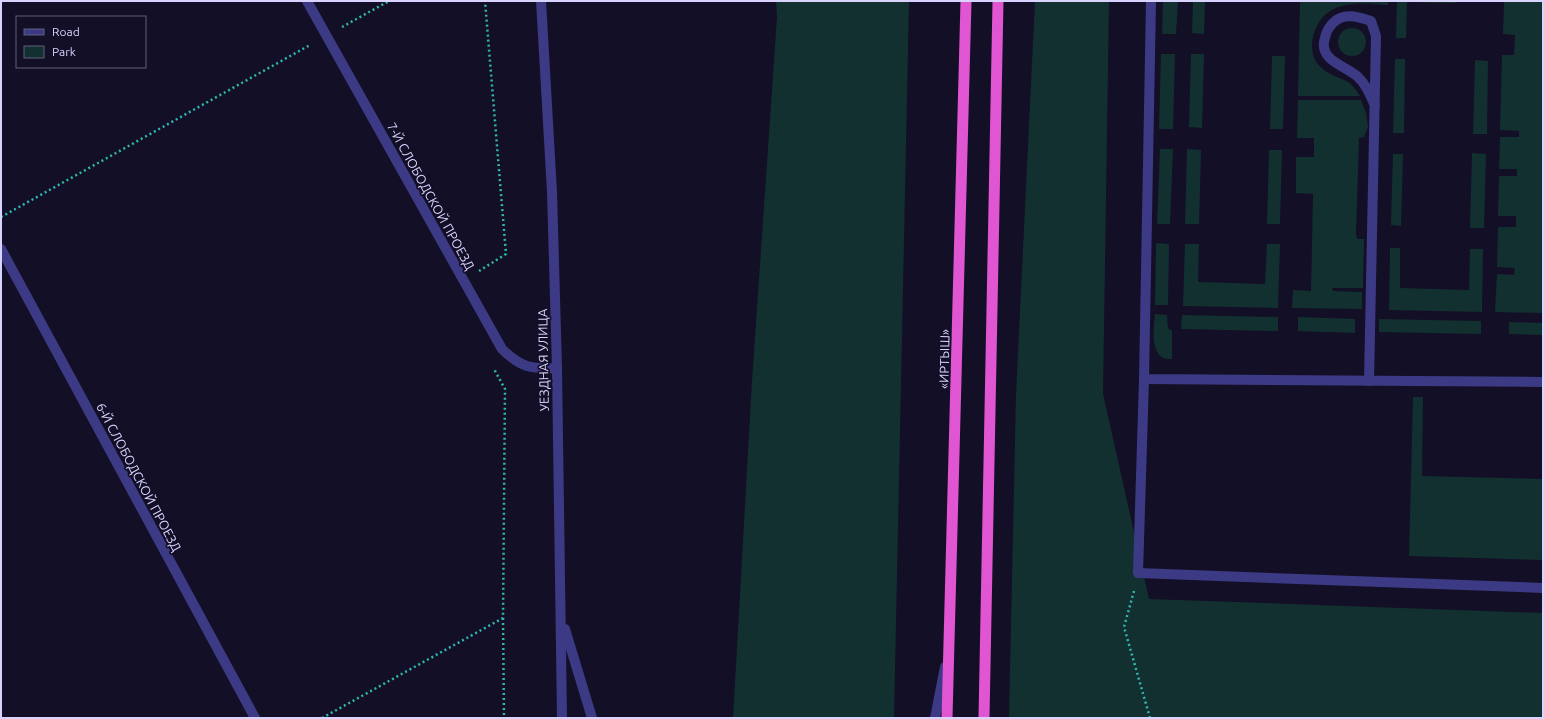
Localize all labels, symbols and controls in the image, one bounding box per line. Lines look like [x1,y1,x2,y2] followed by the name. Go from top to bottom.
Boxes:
[16,16,146,68] legend
[52,25,80,38] text: Road
[52,45,76,58] text: Park
[385,120,477,272] street label: 7-Й СЛОБОДСКОЙ ПРОЕЗД
[535,308,551,411] street label: УЕЗДНАЯ УЛИЦА
[936,329,952,389] street label: «ИРТЫШ»
[94,400,184,554] street label: 6-Й СЛОБОДСКОЙ ПРОЕЗД

